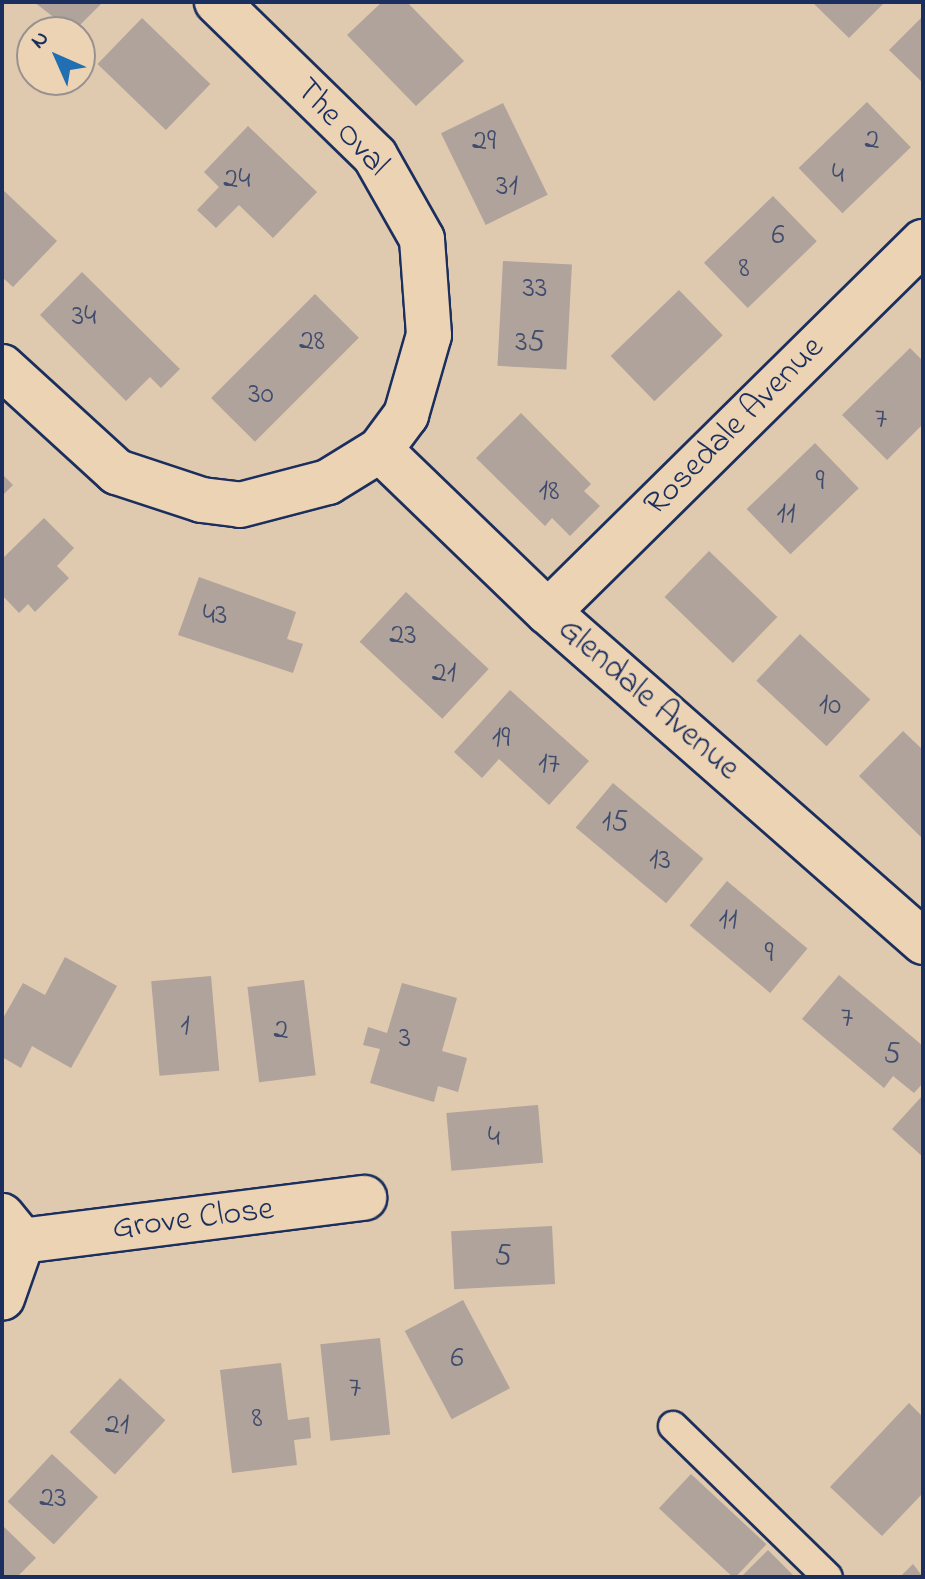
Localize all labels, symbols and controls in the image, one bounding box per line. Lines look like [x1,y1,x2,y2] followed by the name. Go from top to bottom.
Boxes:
[16,16,96,96] north arrow
[24,24,57,57] text: N
[286,71,396,185] street label: The Oval
[865,123,879,159] house number: 2
[472,124,496,160] house number: 29
[832,157,844,193] house number: 4
[223,162,251,198] house number: 24
[496,169,518,205] house number: 31
[771,218,785,254] house number: 6
[738,251,750,287] house number: 8
[523,271,547,307] house number: 33
[72,299,96,335] house number: 34
[299,324,325,360] house number: 28
[515,325,545,361] house number: 35
[637,329,833,525] street label: Rosedale Avenue
[248,377,274,413] house number: 30
[875,402,887,438] house number: 7
[815,464,825,500] house number: 9
[539,474,559,510] house number: 18
[776,497,796,533] house number: 11
[203,598,227,634] house number: 43
[549,610,747,790] street label: Glendale Avenue
[389,618,417,654] house number: 23
[432,656,456,692] house number: 21
[819,688,841,724] house number: 10
[492,721,510,757] house number: 19
[538,747,560,783] house number: 17
[602,805,628,841] house number: 15
[649,843,671,879] house number: 13
[718,903,738,939] house number: 11
[764,936,774,972] house number: 9
[841,1001,853,1037] house number: 7
[180,1009,190,1045] house number: 1
[274,1013,288,1049] house number: 2
[399,1021,411,1057] house number: 3
[883,1037,901,1073] house number: 5
[488,1120,500,1156] house number: 4
[110,1190,276,1250] street label: Grove Close
[494,1239,512,1275] house number: 5
[450,1341,464,1377] house number: 6
[349,1371,361,1407] house number: 7
[251,1401,263,1437] house number: 8
[105,1408,129,1444] house number: 21
[39,1481,67,1517] house number: 23

